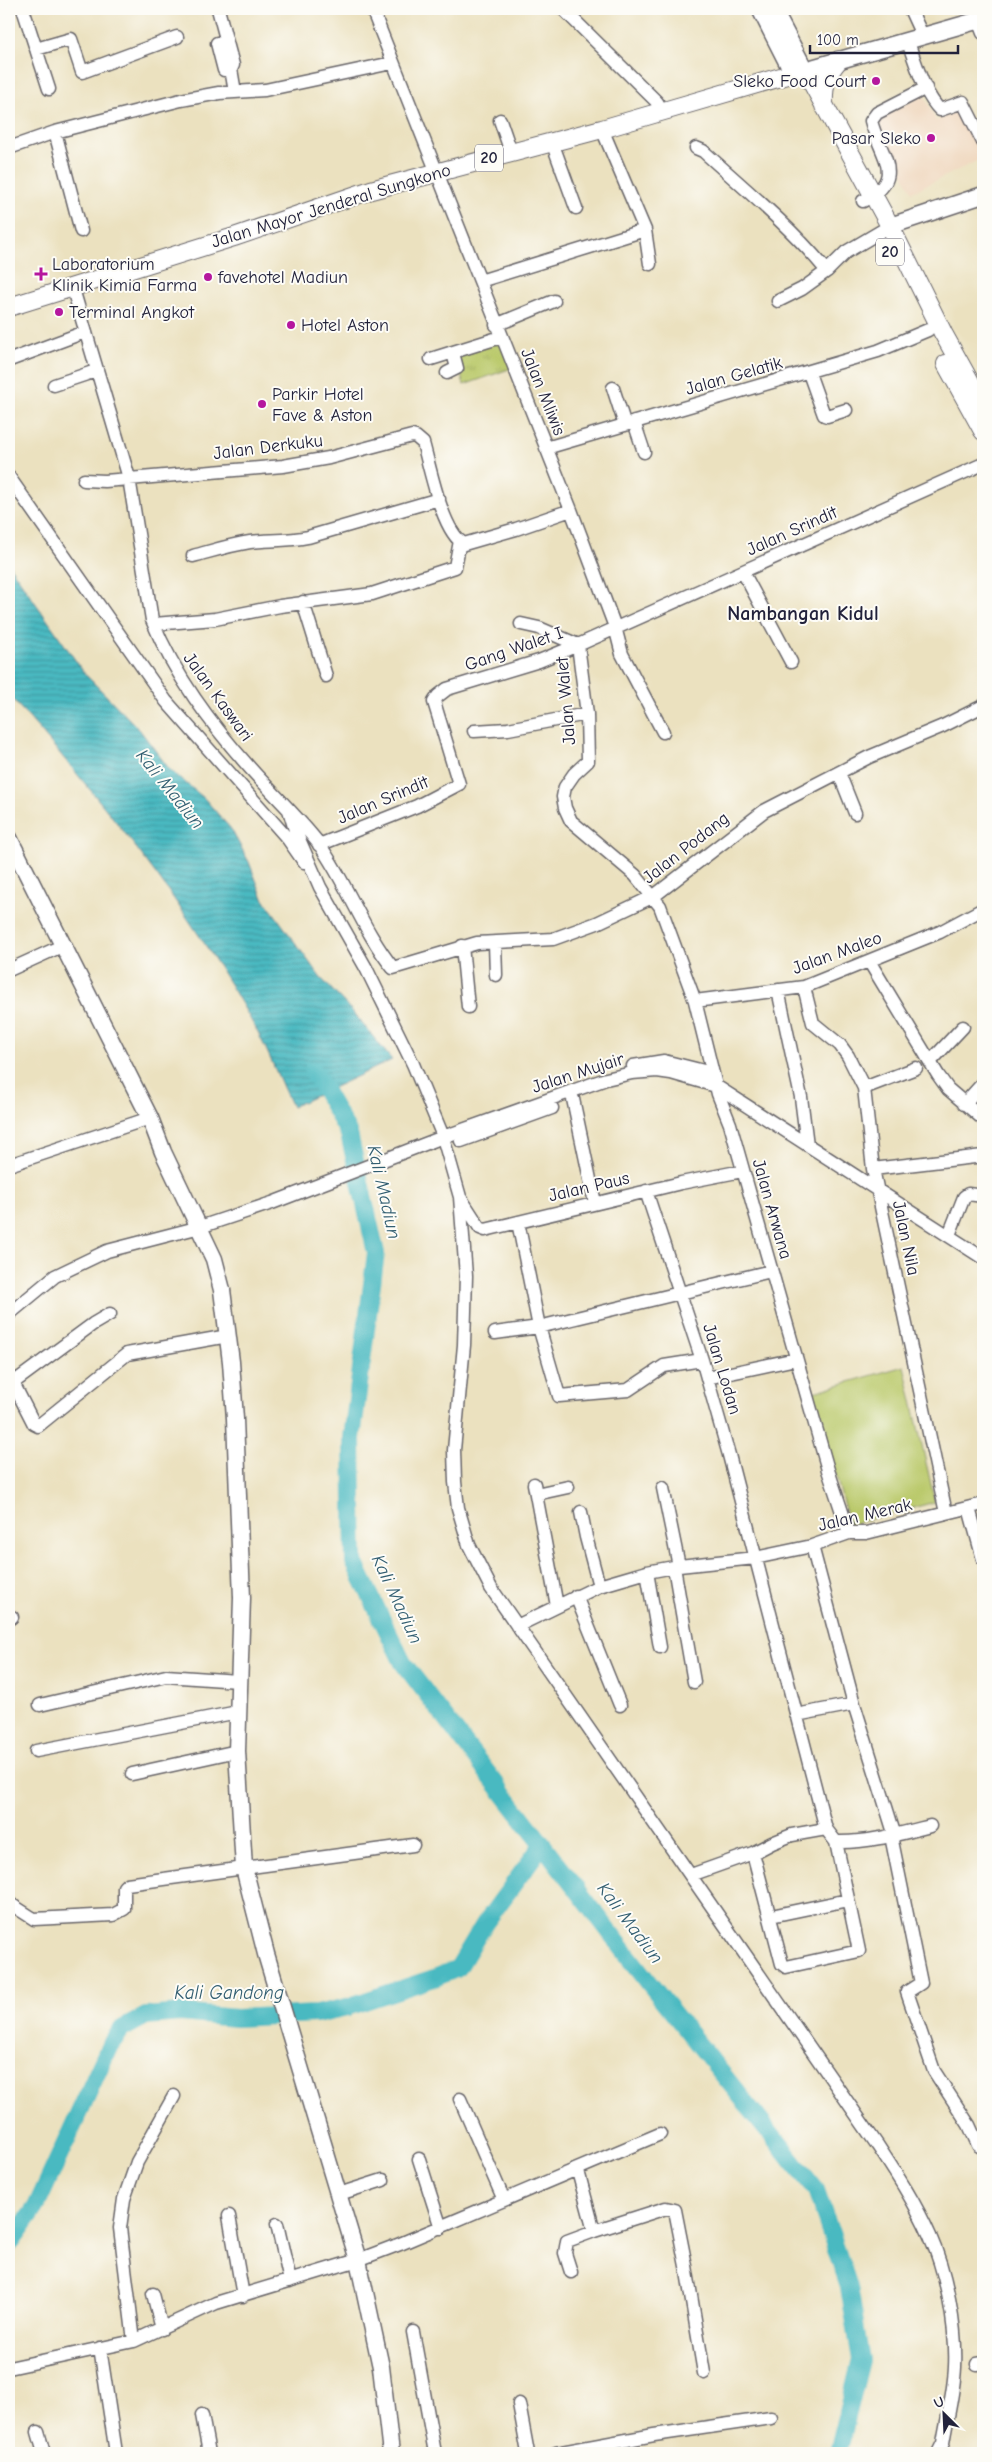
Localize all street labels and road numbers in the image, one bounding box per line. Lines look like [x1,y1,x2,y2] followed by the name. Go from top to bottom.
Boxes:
[475,144,503,172] road number: 20
[209,160,453,252] street label: Jalan Mayor Jenderal Sungkono
[876,238,904,266] road number: 20
[516,345,570,439] street label: Jalan Mliwis
[683,352,785,400] street label: Jalan Gelatik
[212,430,324,464] street label: Jalan Derkuku
[744,501,841,560] street label: Jalan Srindit
[462,622,566,676] street label: Gang Walet I
[179,649,257,745] street label: Jalan Kaswari
[552,655,580,746] street label: Jalan Walet
[334,771,432,829] street label: Jalan Srindit
[639,808,733,888] street label: Jalan Podang
[789,927,885,979] street label: Jalan Maleo
[529,1048,628,1098] street label: Jalan Mujair
[748,1156,796,1262] street label: Jalan Arwana
[547,1168,631,1206] street label: Jalan Paus
[888,1199,924,1277] street label: Jalan Nila
[698,1321,746,1417] street label: Jalan Lodan
[816,1494,914,1536] street label: Jalan Merak

